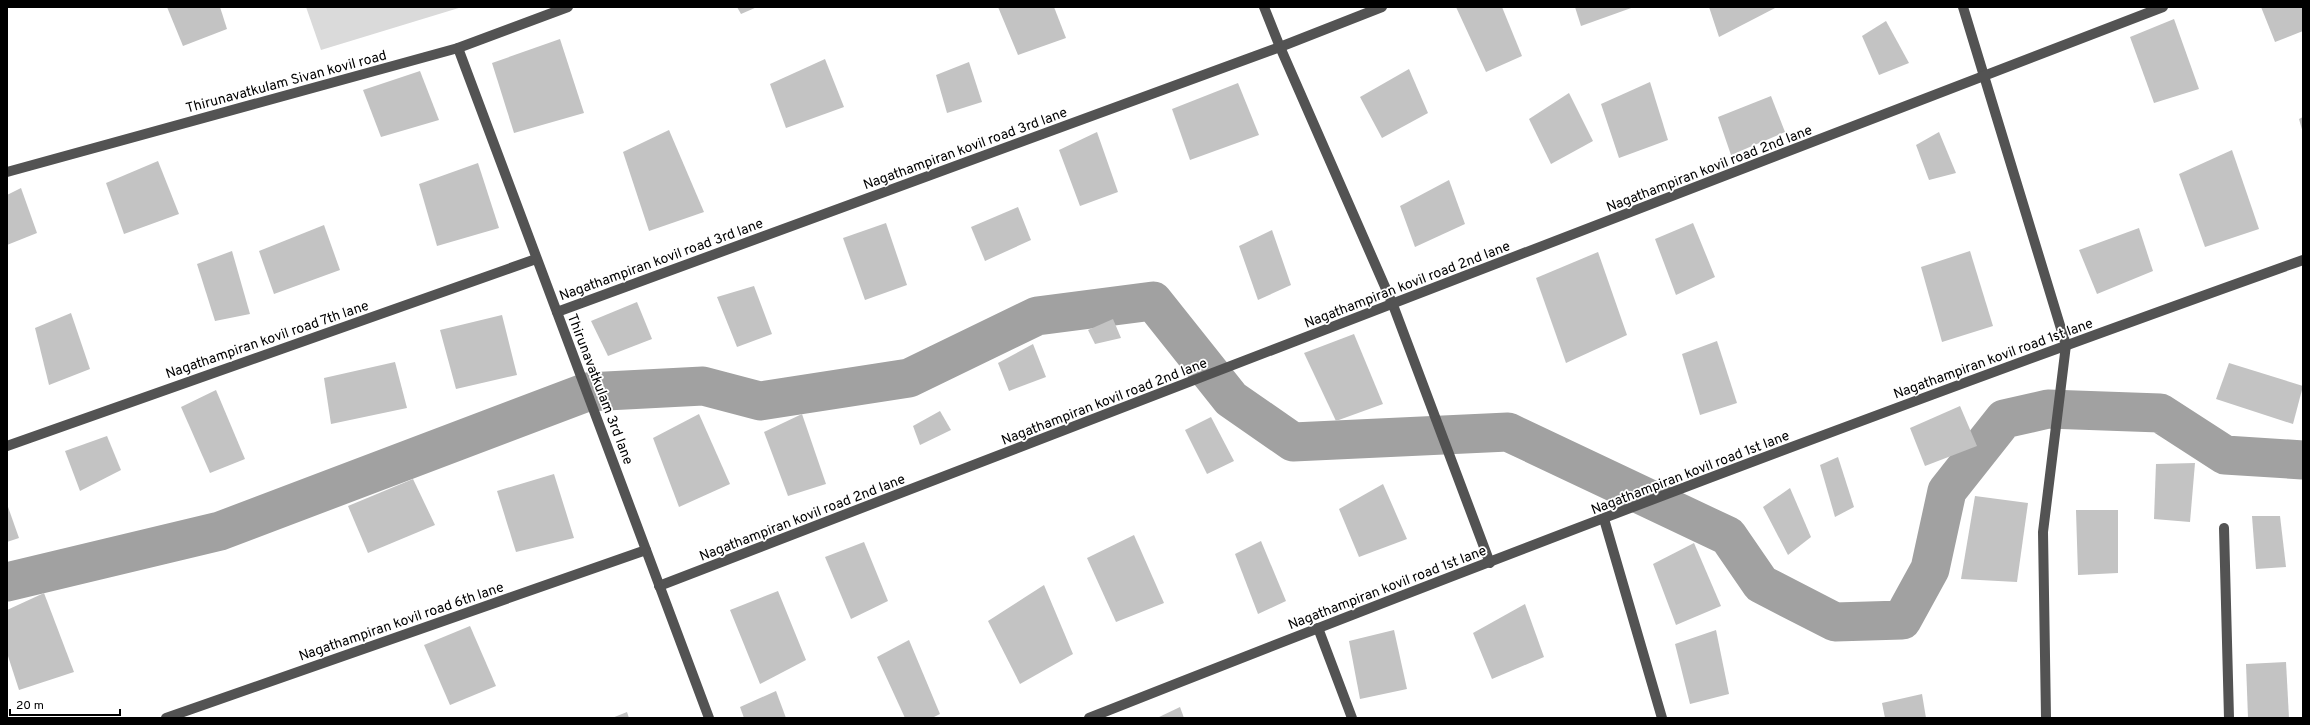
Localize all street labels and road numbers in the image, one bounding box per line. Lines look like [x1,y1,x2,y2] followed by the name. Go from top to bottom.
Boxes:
[184,47,389,117] street label: Thirunavatkulam Sivan kovil road
[861,104,1070,194] street label: Nagathampiran kovil road 3rd lane
[1604,122,1815,217] street label: Nagathampiran kovil road 2nd lane
[557,215,766,305] street label: Nagathampiran kovil road 3rd lane
[1302,238,1513,333] street label: Nagathampiran kovil road 2nd lane
[164,298,371,383] street label: Nagathampiran kovil road 7th lane
[563,312,636,467] street label: Thirunavatkulam 3rd lane
[1891,315,2096,404] street label: Nagathampiran kovil road 1st lane
[999,355,1210,450] street label: Nagathampiran kovil road 2nd lane
[1589,428,1792,519] street label: Nagathampiran kovil road 1st lane
[697,471,908,566] street label: Nagathampiran kovil road 2nd lane
[1286,543,1489,634] street label: Nagathampiran kovil road 1st lane
[297,579,506,666] street label: Nagathampiran kovil road 6th lane

